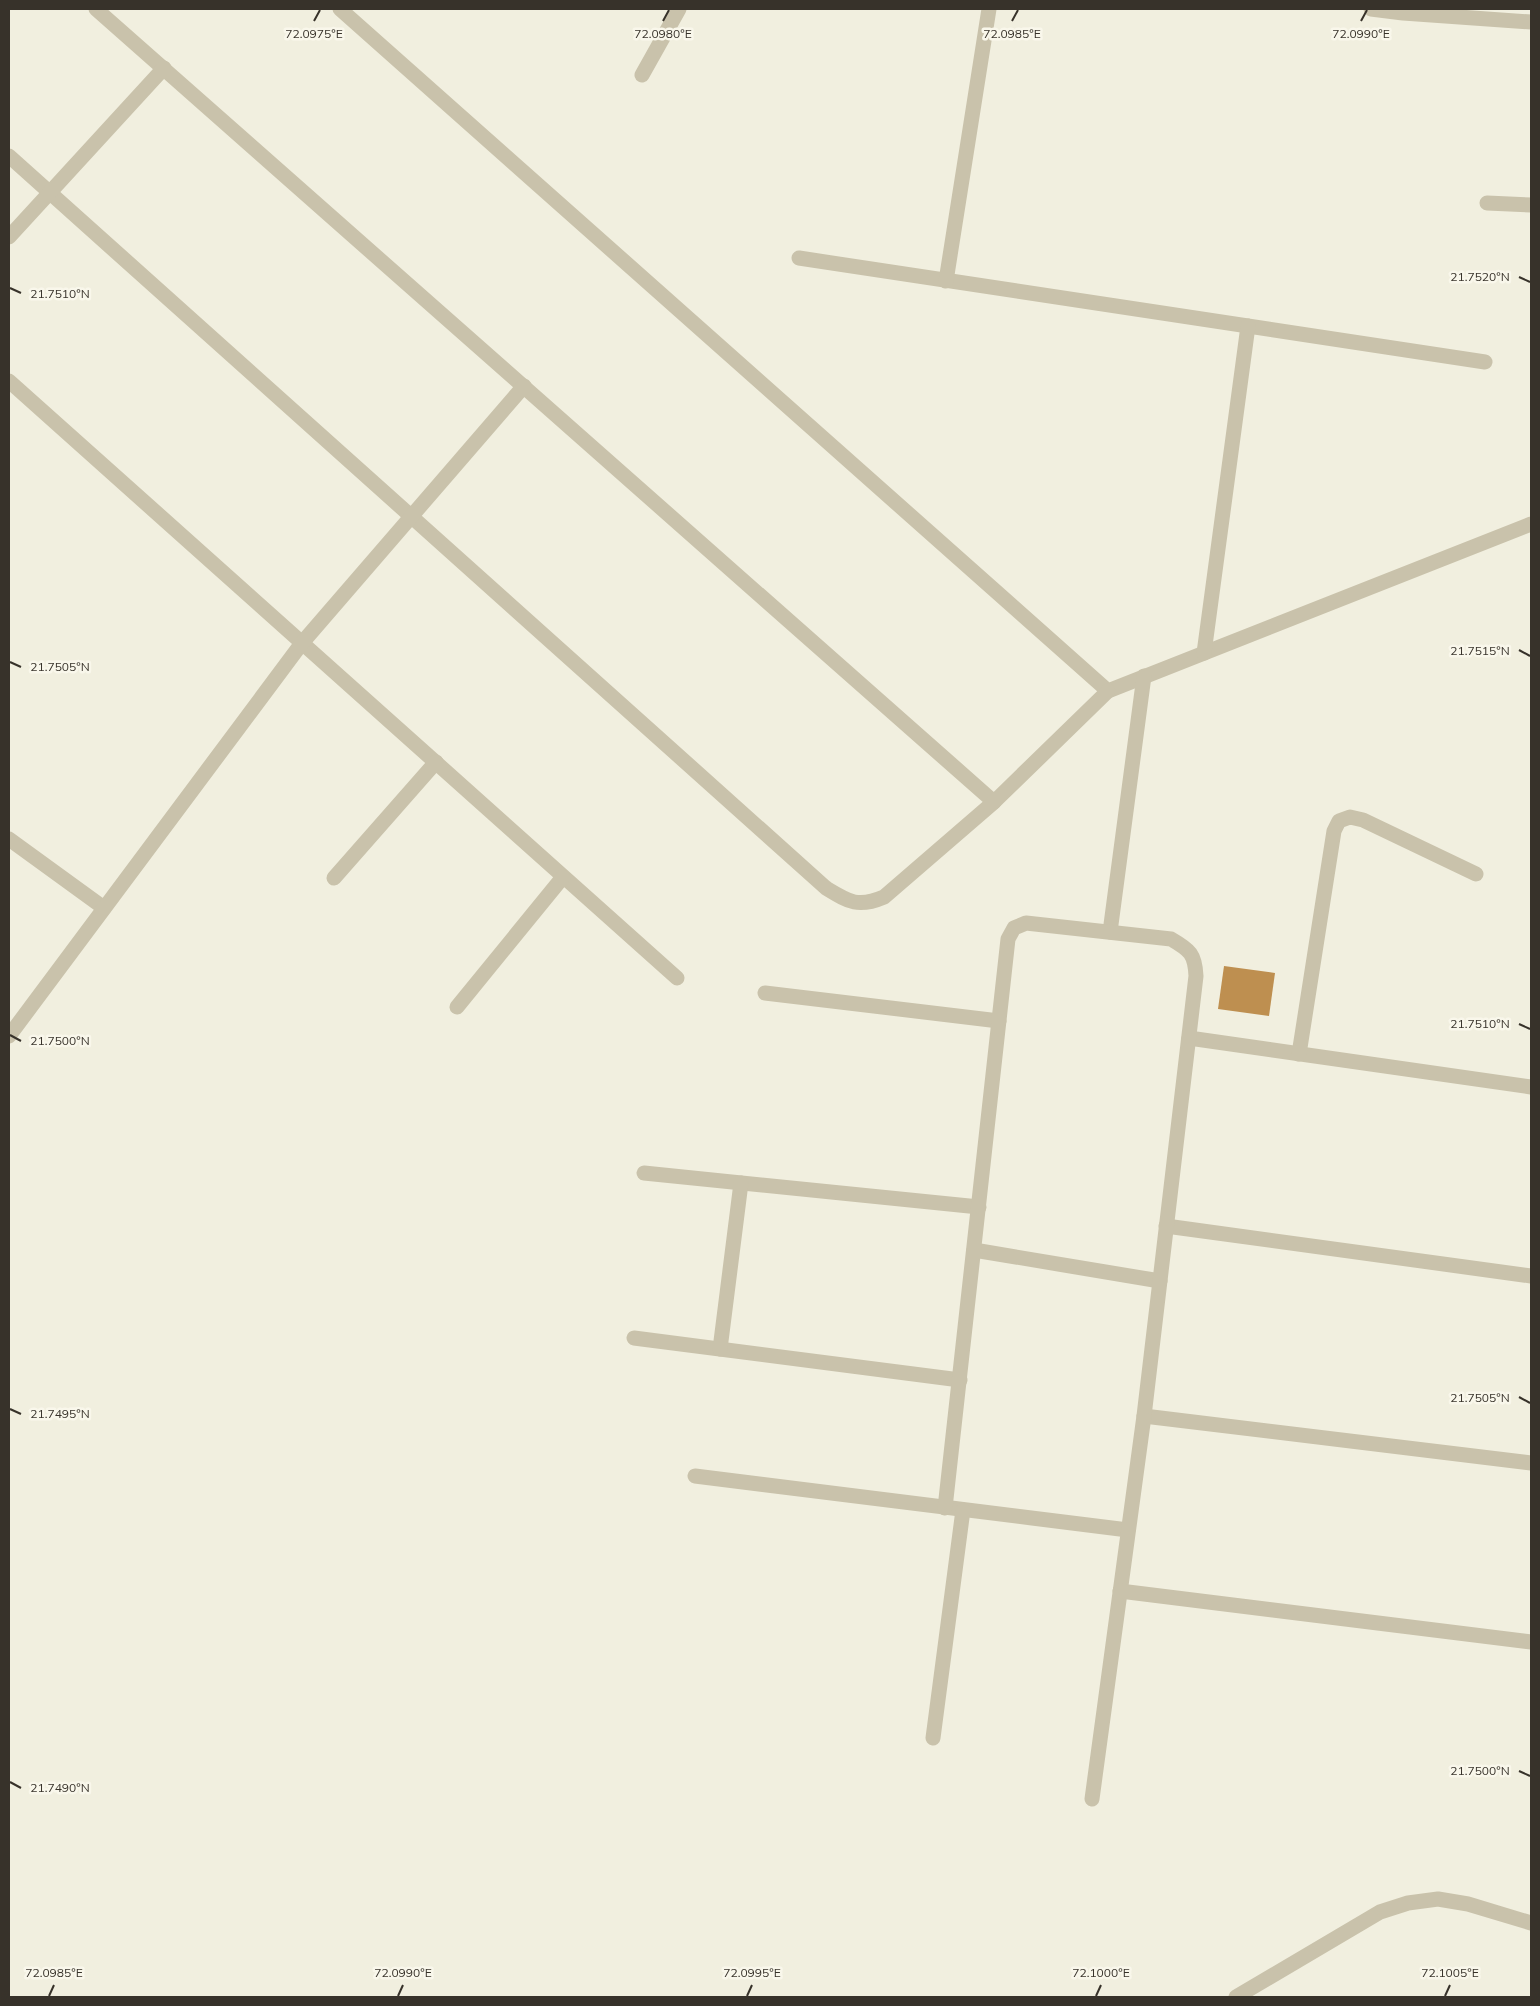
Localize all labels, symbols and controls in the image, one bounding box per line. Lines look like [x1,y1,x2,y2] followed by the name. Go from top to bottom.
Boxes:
[285,26,343,41] text: 72.0975°E
[634,26,692,41] text: 72.0980°E
[983,26,1041,41] text: 72.0985°E
[1332,26,1390,41] text: 72.0990°E
[1450,269,1510,284] text: 21.7520°N
[30,286,90,301] text: 21.7510°N
[1450,643,1510,658] text: 21.7515°N
[30,659,90,674] text: 21.7505°N
[1450,1016,1510,1031] text: 21.7510°N
[30,1033,90,1048] text: 21.7500°N
[1450,1390,1510,1405] text: 21.7505°N
[30,1406,90,1421] text: 21.7495°N
[1450,1763,1510,1778] text: 21.7500°N
[30,1780,90,1795] text: 21.7490°N
[25,1965,83,1980] text: 72.0985°E
[374,1965,432,1980] text: 72.0990°E
[723,1965,781,1980] text: 72.0995°E
[1072,1965,1130,1980] text: 72.1000°E
[1421,1965,1479,1980] text: 72.1005°E

